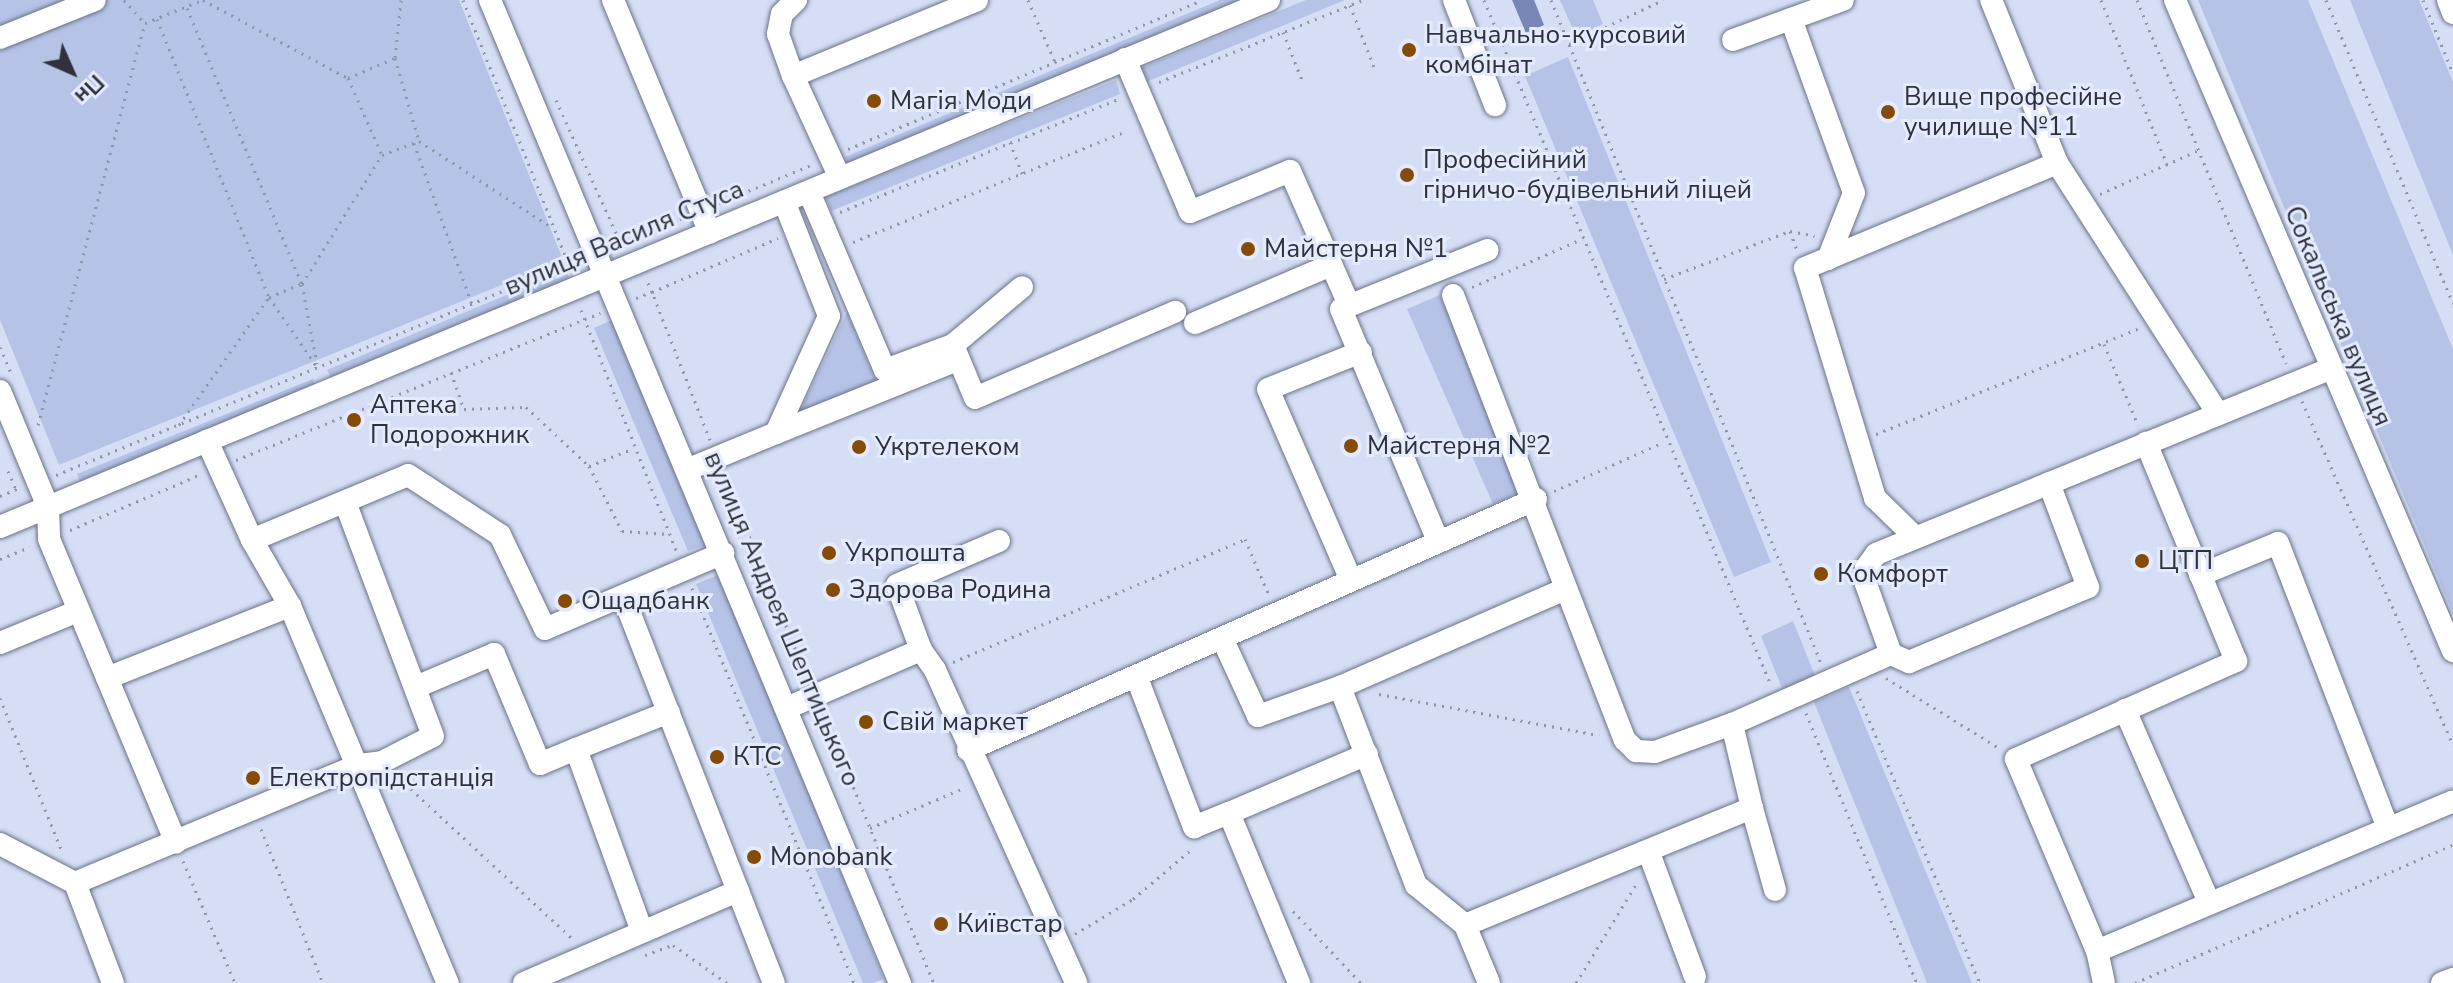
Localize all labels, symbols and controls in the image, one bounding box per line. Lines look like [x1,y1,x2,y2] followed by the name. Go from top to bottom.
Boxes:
[1425,19,1686,80] place label: Навчально-курсовий комбінат
[32,32,112,112] north arrow
[1400,41,1418,59] marker: Навчально-курсовий комбінат
[68,68,110,110] text: Пн
[1904,81,2122,142] place label: Вище професійне училище №11
[890,85,1032,117] place label: Магія Моди
[865,92,883,110] marker: Магія Моди
[1879,103,1897,121] marker: Вище професійне училище №11
[1423,144,1752,206] place label: Професійний гірничо-будівельний ліцей
[1398,166,1416,184] marker: Професійний гірничо-будівельний ліцей
[500,173,748,303] street label: вулиця Василя Стуса
[2278,201,2398,431] street label: Сокальська вулиця
[1264,233,1448,265] place label: Майстерня №1
[1239,240,1257,258] marker: Майстерня №1
[370,389,529,450] place label: Аптека Подорожник
[345,411,363,429] marker: Аптека Подорожник
[1367,430,1551,462] place label: Майстерня №2
[875,431,1020,463] place label: Укртелеком
[1342,437,1360,455] marker: Майстерня №2
[850,438,868,456] marker: Укртелеком
[697,447,867,791] street label: вулиця Андрея Шептицького
[845,537,966,569] place label: Укрпошта
[820,544,838,562] marker: Укрпошта
[2158,545,2213,577] place label: ЦТП
[2133,552,2151,570] marker: ЦТП
[1837,558,1948,590] place label: Комфорт
[1812,565,1830,583] marker: Комфорт
[849,574,1051,606] place label: Здорова Родина
[824,581,842,599] marker: Здорова Родина
[581,585,709,617] place label: Ощадбанк
[556,592,574,610] marker: Ощадбанк
[882,706,1028,738] place label: Свій маркет
[857,713,875,731] marker: Свій маркет
[733,741,782,773] place label: КТС
[708,748,726,766] marker: КТС
[269,762,494,794] place label: Електропідстанція
[244,769,262,787] marker: Електропідстанція
[770,841,893,873] place label: Monobank
[745,848,763,866] marker: Monobank
[957,908,1063,940] place label: Київстар
[932,915,950,933] marker: Київстар

